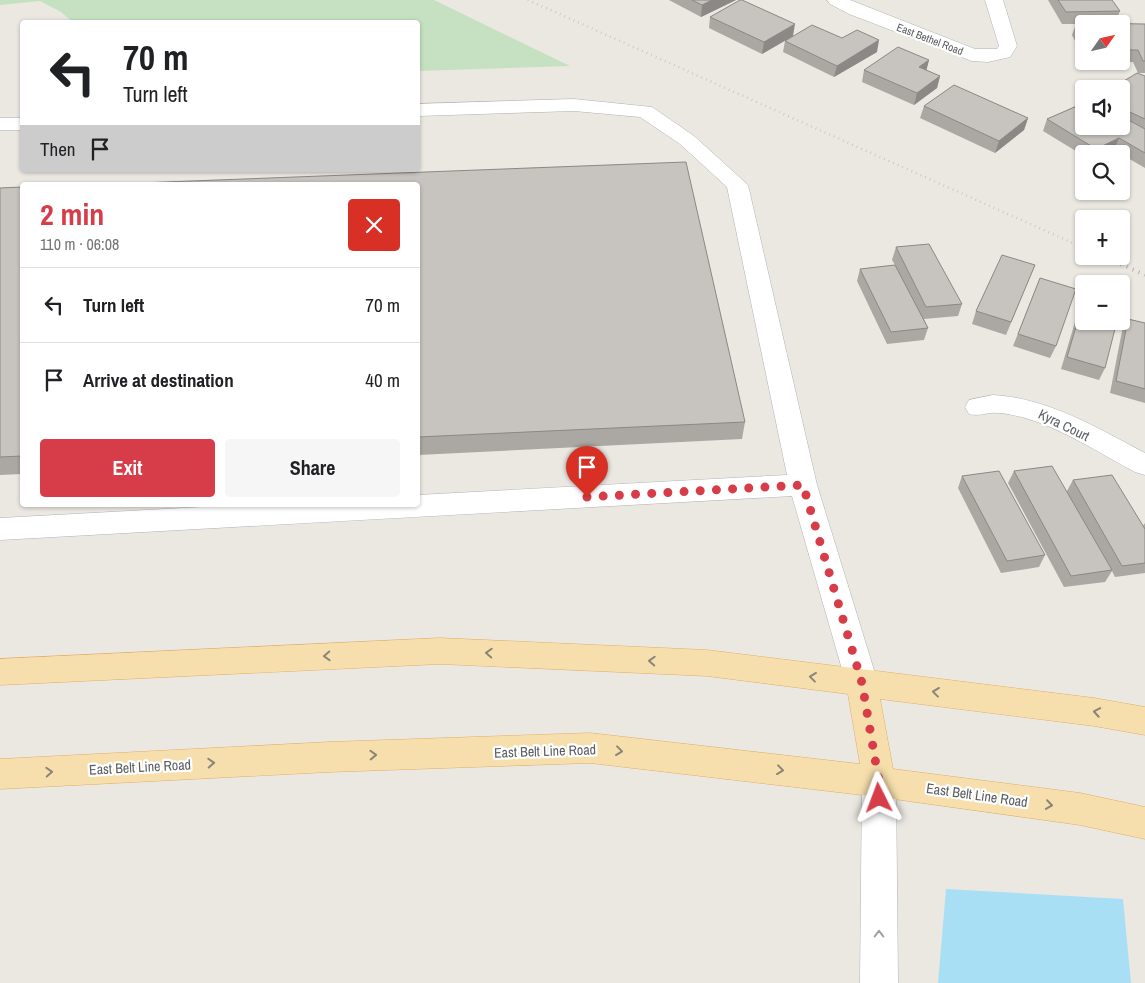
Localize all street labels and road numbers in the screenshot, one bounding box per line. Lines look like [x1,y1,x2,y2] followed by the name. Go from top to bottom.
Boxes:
[895,20,965,58] street label: East Bethel Road
[1035,405,1093,445] street label: Kyra Court
[494,740,596,762] street label: East Belt Line Road
[89,755,191,779] street label: East Belt Line Road
[925,779,1029,811] street label: East Belt Line Road

